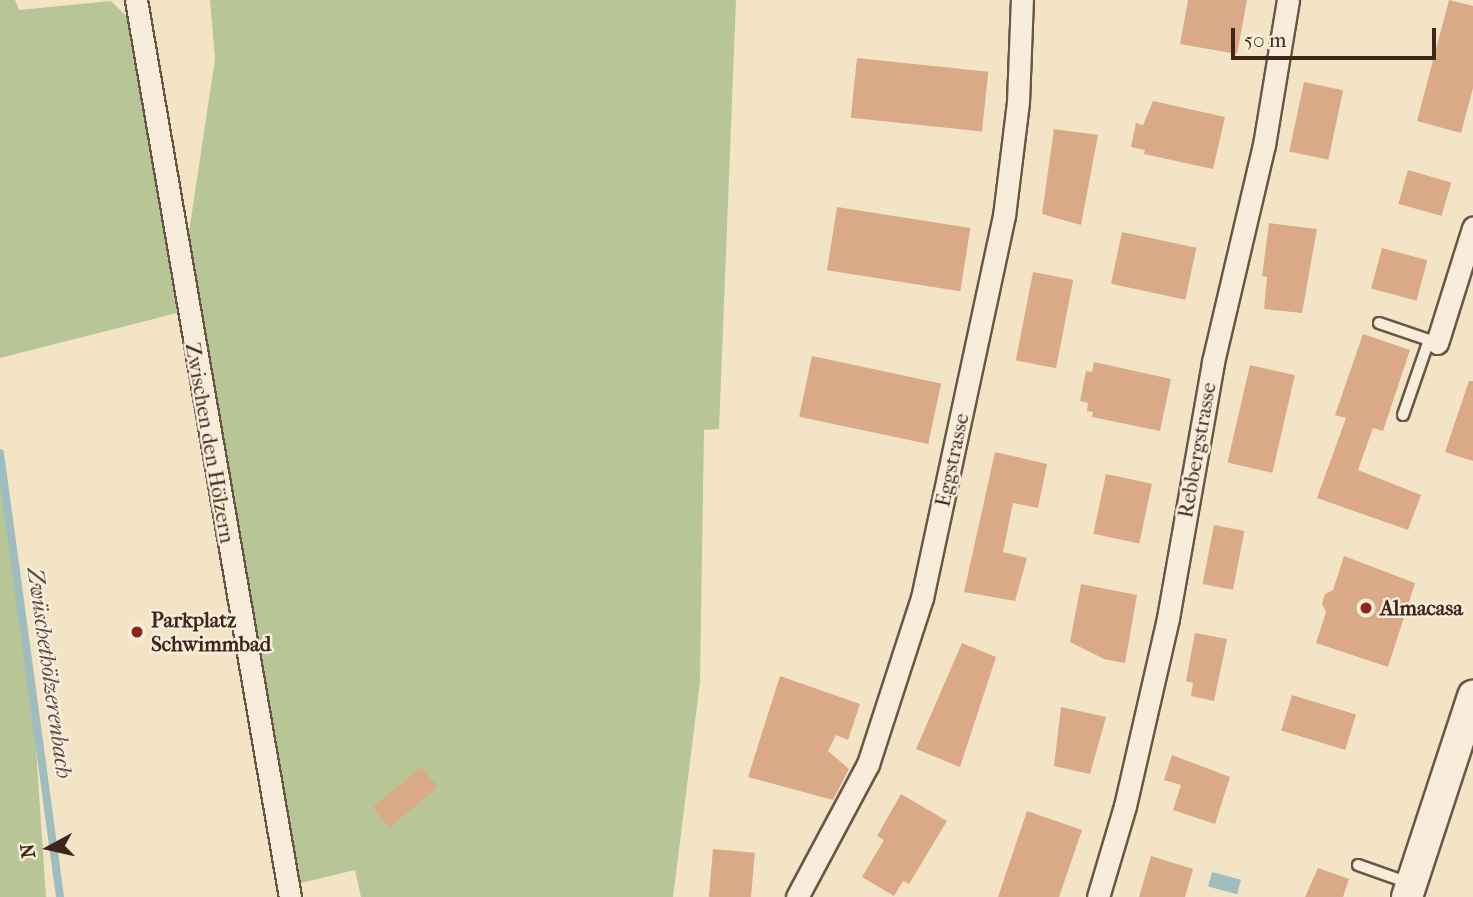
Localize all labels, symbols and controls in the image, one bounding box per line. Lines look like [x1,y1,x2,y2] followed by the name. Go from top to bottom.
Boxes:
[1235,14,1440,58] scale bar
[1244,28,1287,52] text: 50 m
[180,341,240,545] street label: Zwischen den Hölzern
[1173,380,1221,520] street label: Rebbergstrasse
[930,411,974,509] street label: Eggstrasse
[21,566,77,780] water label: Zwüschethölzerenbach
[1380,595,1463,621] place label: Almacasa
[1358,600,1374,616] marker: Almacasa
[151,607,271,657] place label: Parkplatz Schwimmbad
[129,624,145,640] marker: Parkplatz Schwimmbad
[14,813,84,883] north arrow
[16,842,40,860] text: N

